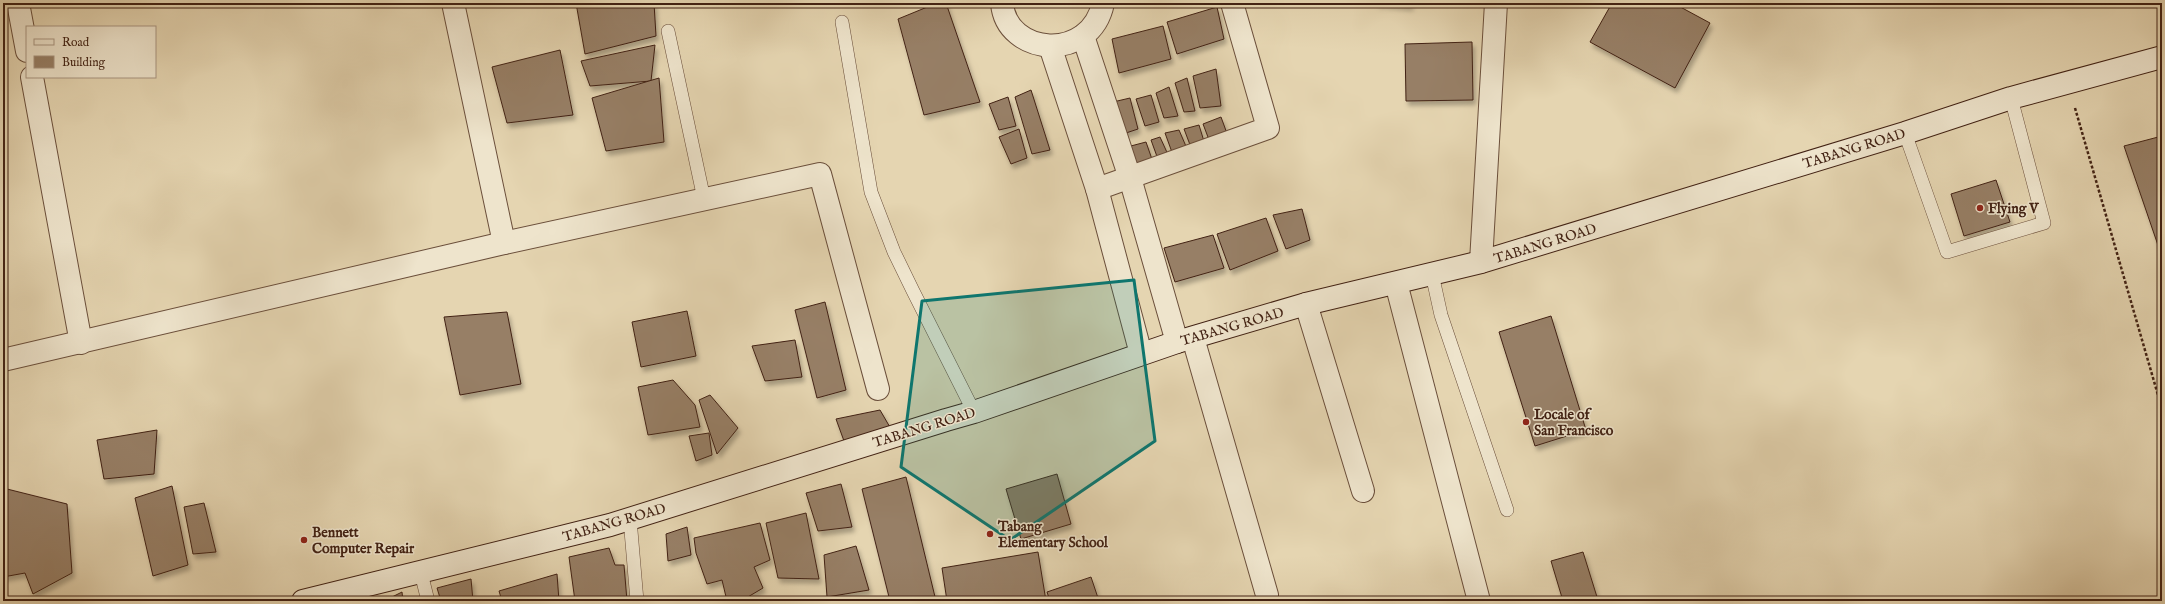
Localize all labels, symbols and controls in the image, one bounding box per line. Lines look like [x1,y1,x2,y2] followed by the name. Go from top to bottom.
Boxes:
[26,26,156,78] legend
[62,35,90,50] text: Road
[62,55,106,70] text: Building
[1801,125,1908,173] street label: TABANG ROAD
[1988,200,2039,218] place label: Flying V
[1975,203,1985,213] marker: Flying V
[1492,220,1599,268] street label: TABANG ROAD
[1179,304,1286,350] street label: TABANG ROAD
[871,404,978,452] street label: TABANG ROAD
[1534,406,1614,440] place label: Locale of San Francisco
[1521,417,1531,427] marker: Locale of San Francisco
[561,500,668,546] street label: TABANG ROAD
[997,518,1109,552] place label: Tabang Elementary School
[312,524,415,558] place label: Bennett Computer Repair
[985,529,995,539] marker: Tabang Elementary School
[299,535,309,545] marker: Bennett Computer Repair

